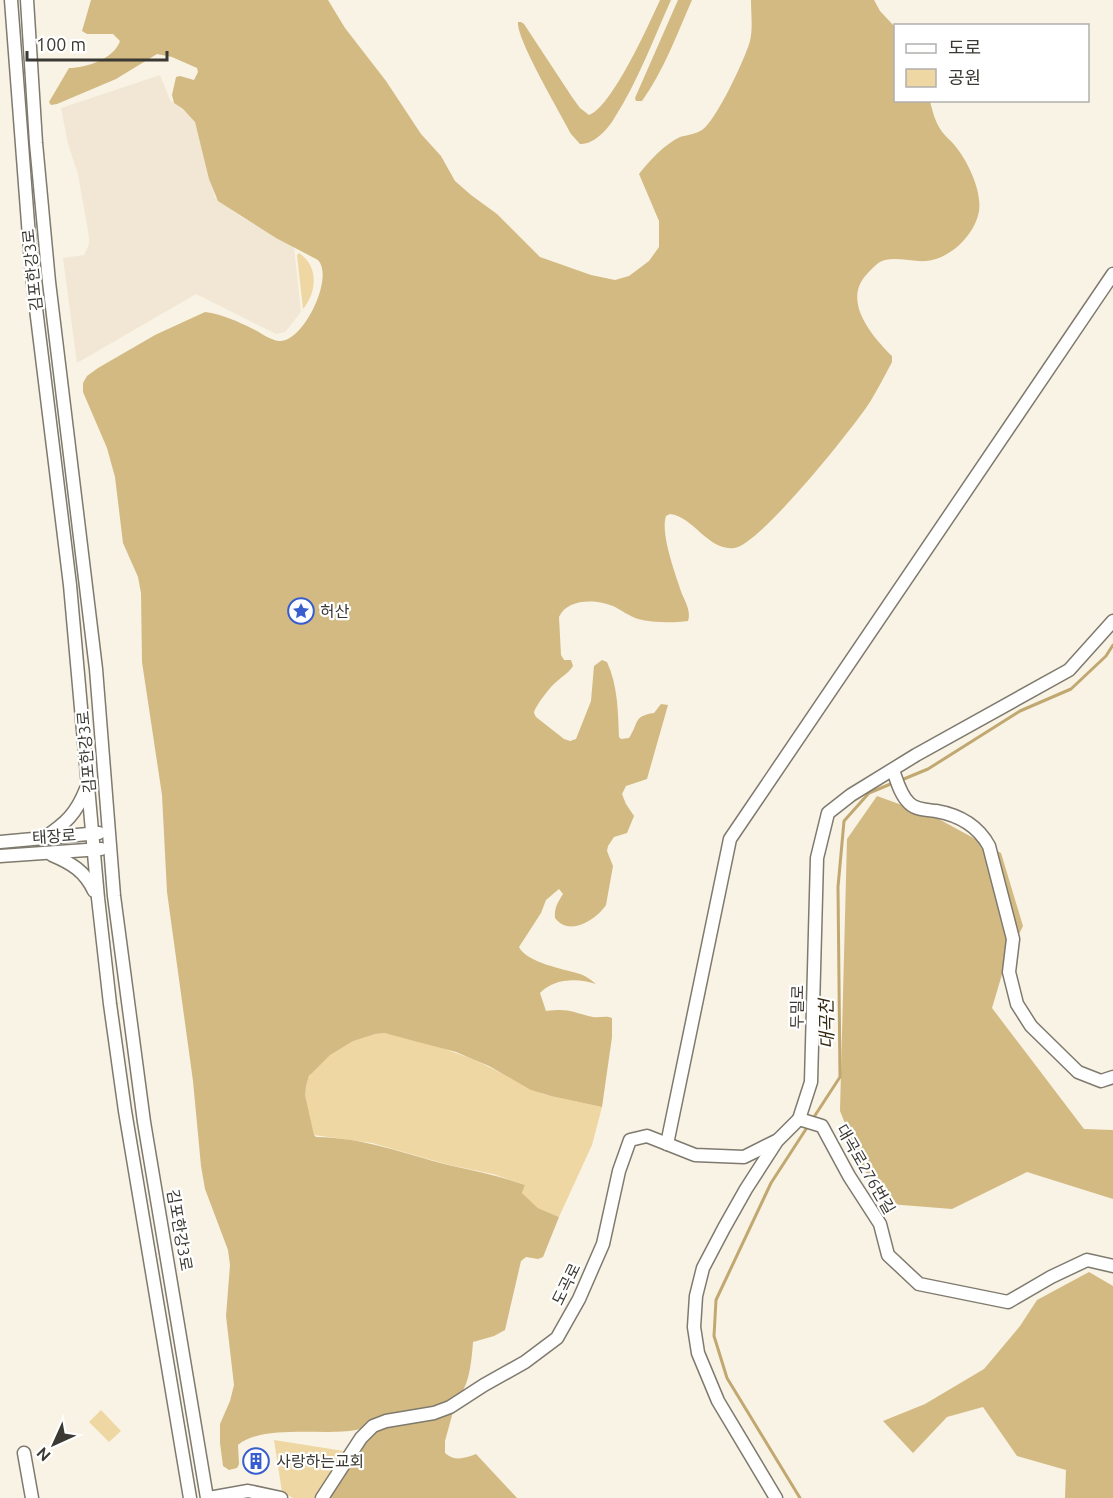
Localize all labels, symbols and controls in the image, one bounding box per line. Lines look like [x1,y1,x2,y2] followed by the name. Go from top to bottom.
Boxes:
[27,24,166,62] scale bar
[894,24,1089,102] legend
[36,34,86,54] text: 100 m
[948,37,981,57] text: 도로
[948,67,981,87] text: 공원
[19,228,45,312] street label: 김포한강3로
[286,596,316,626] place icon: 허산
[320,602,350,620] place label: 허산
[73,710,99,794] street label: 김포한강3로
[31,825,77,847] street label: 태장로
[788,984,806,1029] street label: 두밀로
[816,997,836,1049] water label: 대곡천
[833,1121,899,1217] street label: 대곡로276번길
[164,1188,196,1273] street label: 김포한강3로
[548,1260,584,1308] street label: 도곡로
[24,1414,84,1474] north arrow
[33,1444,54,1465] text: N
[241,1446,271,1476] building icon: 사랑하는교회
[276,1452,364,1470] place label: 사랑하는교회

